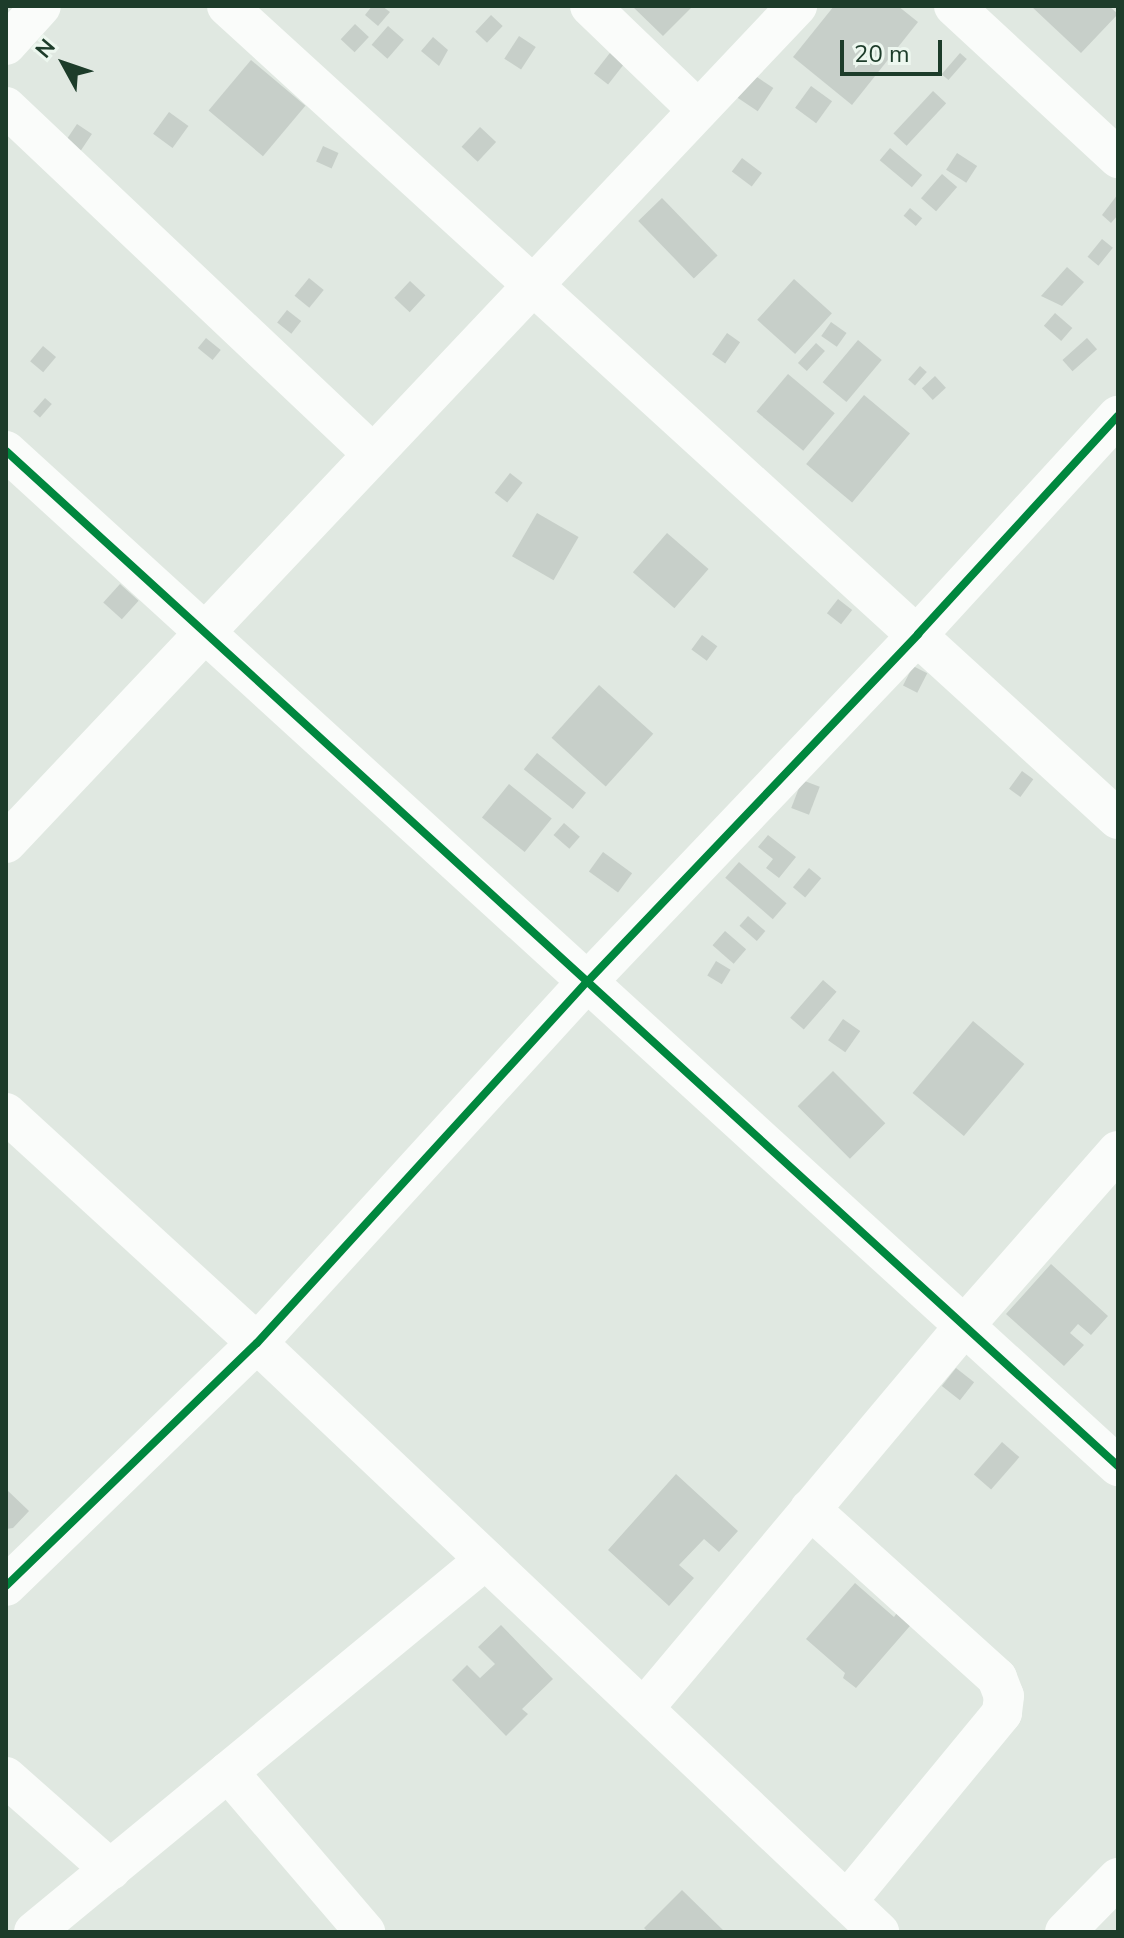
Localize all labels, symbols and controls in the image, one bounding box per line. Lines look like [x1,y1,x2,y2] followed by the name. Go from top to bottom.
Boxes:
[24,24,104,104] north arrow
[844,24,946,74] scale bar
[29,33,62,65] text: N
[854,38,910,70] text: 20 m

